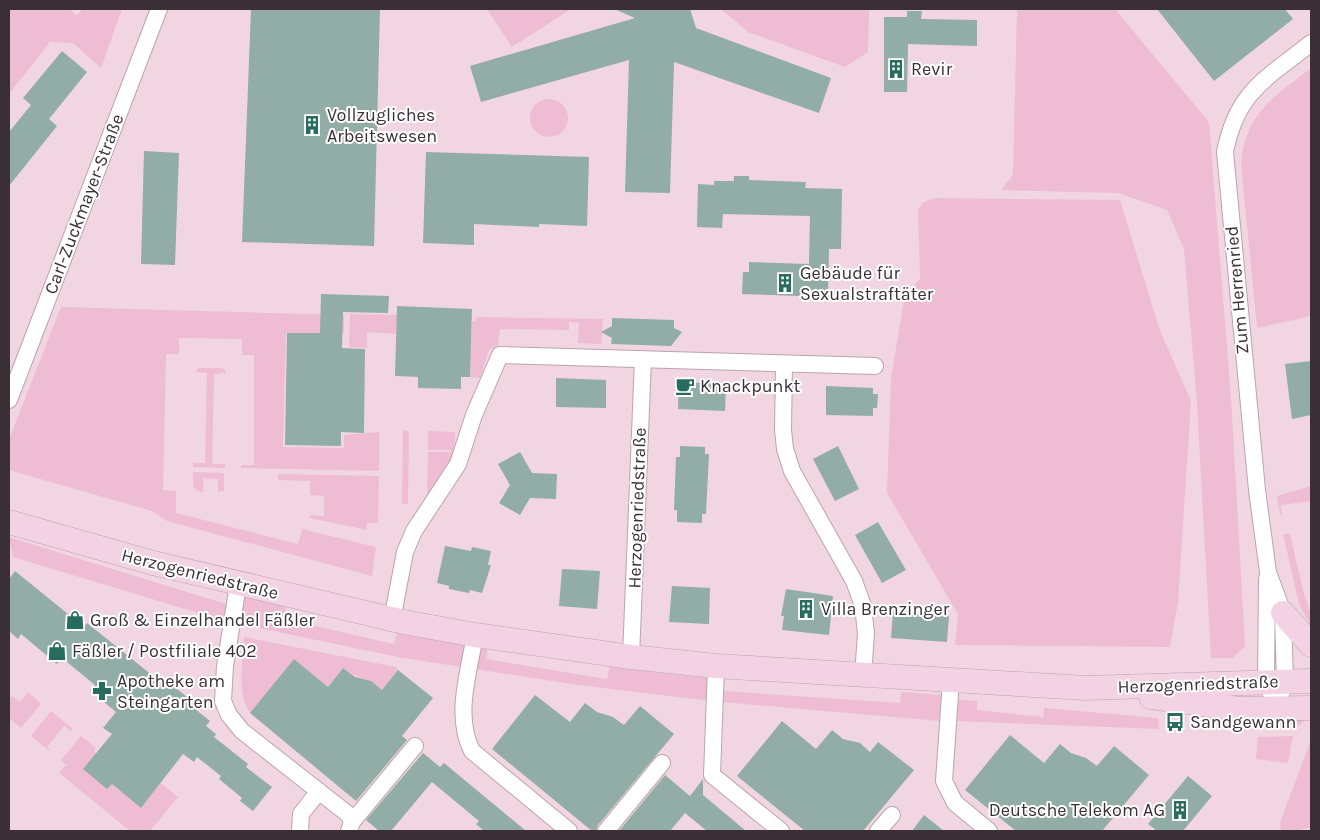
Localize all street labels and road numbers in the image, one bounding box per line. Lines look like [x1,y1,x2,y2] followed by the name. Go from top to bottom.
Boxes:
[39,111,129,297] street label: Carl-Zuckmayer-Straße
[1220,225,1254,355] street label: Zum Herrenried
[623,427,651,589] street label: Herzogenriedstraße
[119,544,281,604] street label: Herzogenriedstraße
[1117,670,1279,698] street label: Herzogenriedstraße

